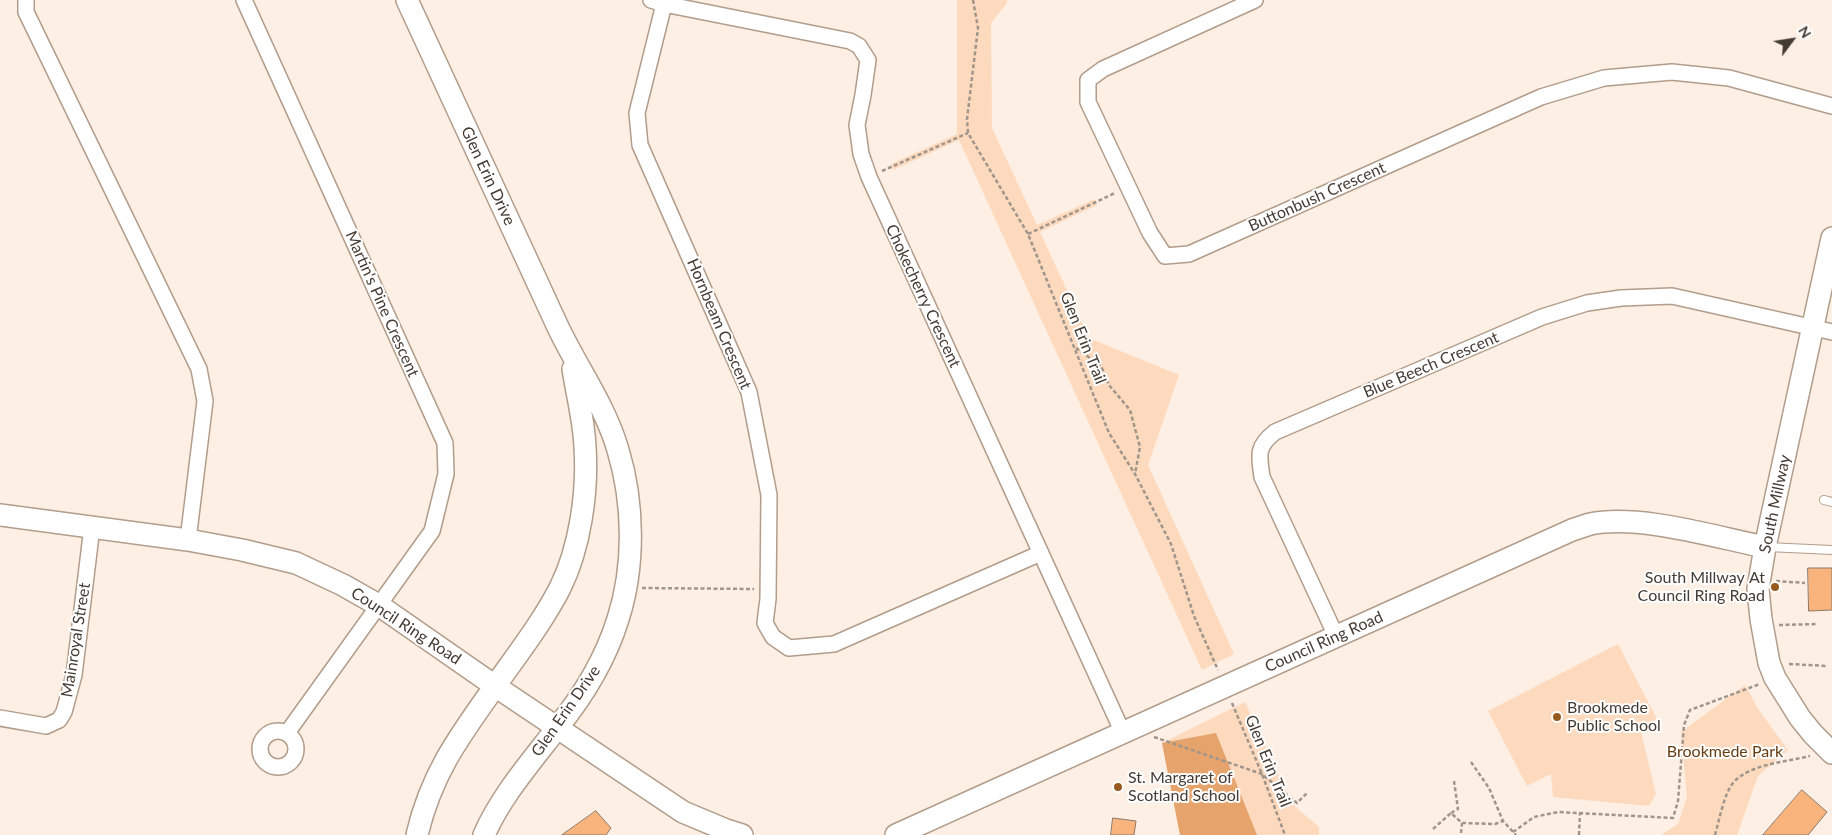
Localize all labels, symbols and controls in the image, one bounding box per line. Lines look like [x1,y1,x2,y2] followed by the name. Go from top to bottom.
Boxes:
[1767,15,1817,65] north arrow
[1795,23,1815,41] text: N
[457,124,519,228] street label: Glen Erin Drive
[1246,158,1388,236] street label: Buttonbush Crescent
[881,221,965,371] street label: Chokecherry Crescent
[341,228,423,380] street label: Martin's Pine Crescent
[683,256,755,392] street label: Hornbeam Crescent
[1056,289,1110,387] street label: Glen Erin Trail
[1360,328,1502,402] street label: Blue Beech Crescent
[1755,453,1795,555] street label: South Millway
[1638,568,1765,606] place label: South Millway At Council Ring Road
[57,581,95,699] street label: Mainroyal Street
[1769,581,1781,593] marker: South Millway At Council Ring Road
[347,583,465,669] street label: Council Ring Road
[1262,607,1386,677] street label: Council Ring Road
[528,662,604,760] street label: Glen Erin Drive
[1567,698,1661,736] place label: Brookmede Public School
[1551,711,1563,723] marker: Brookmede Public School
[1241,712,1295,810] street label: Glen Erin Trail
[1667,742,1783,762] park label: Brookmede Park
[1128,768,1240,806] place label: St. Margaret of Scotland School
[1112,781,1124,793] marker: St. Margaret of Scotland School

